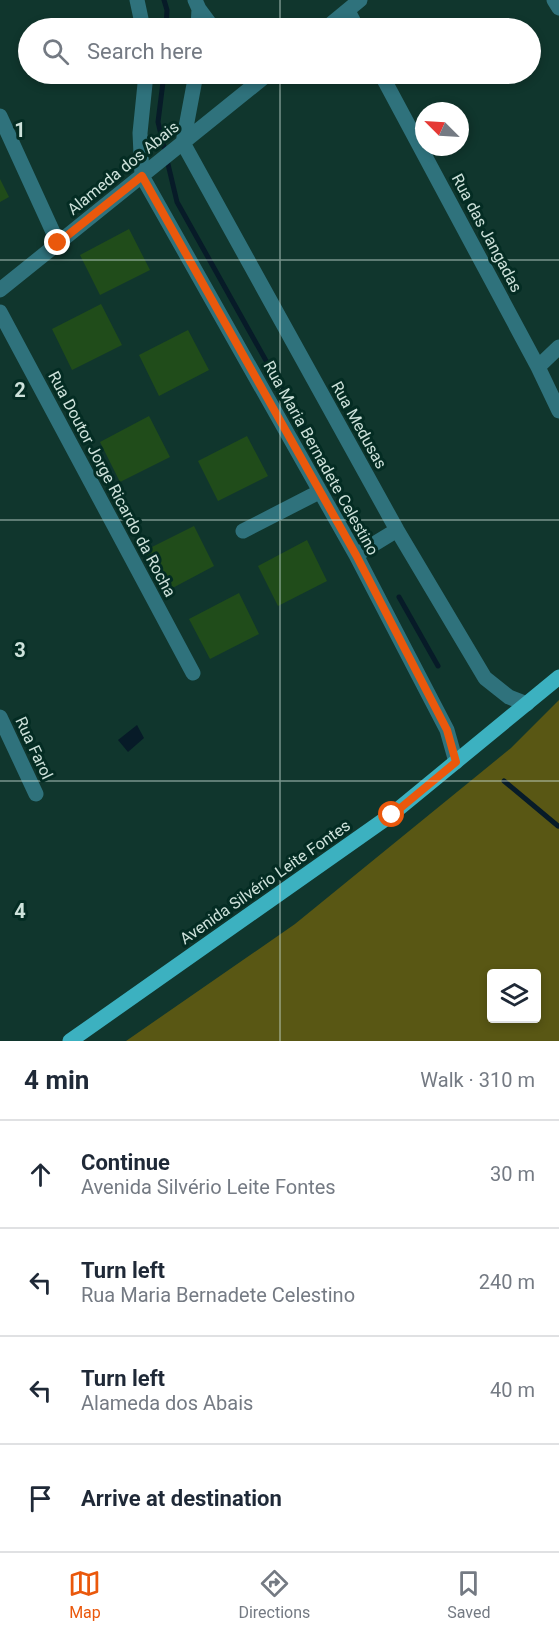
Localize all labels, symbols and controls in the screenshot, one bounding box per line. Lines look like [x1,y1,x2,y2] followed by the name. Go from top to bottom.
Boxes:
[18,18,541,84] search box
[39,35,72,68] icon: search
[87,39,203,64] text: Search here
[415,102,469,156] north arrow
[63,117,183,219] street label: Alameda dos Abais
[14,118,26,142] text: 1
[448,171,526,295] street label: Rua das Jangadas
[44,229,70,255] route end
[260,358,382,558] street label: Rua Maria Bernadete Celestino
[44,368,180,600] street label: Rua Doutor Jorge Ricardo da Rocha
[14,378,26,402] text: 2
[327,378,391,472] street label: Rua Medusas
[14,638,26,662] text: 3
[11,714,57,782] street label: Rua Farol
[378,801,404,827] route start
[176,816,354,948] street label: Avenida Silvério Leite Fontes
[14,899,26,923] text: 4
[487,969,541,1023] map controls
[487,969,541,1023] button: layers
[24,1065,89,1095] text: 4 min
[420,1068,535,1092] text: Walk · 310 m
[81,1150,170,1175] text: Continue
[24,1158,57,1191] icon: ahead
[490,1162,535,1186] text: 30 m
[81,1175,336,1199] text: Avenida Silvério Leite Fontes
[81,1258,165,1283] text: Turn left
[24,1266,57,1299] icon: left
[479,1270,535,1294] text: 240 m
[81,1283,355,1307] text: Rua Maria Bernadete Celestino
[81,1366,165,1391] text: Turn left
[24,1374,57,1407] icon: left
[490,1378,535,1402] text: 40 m
[81,1391,253,1415] text: Alameda dos Abais
[24,1482,57,1515] icon: arrive
[81,1486,282,1511] text: Arrive at destination
[68,1567,101,1622] tab: Map
[238,1567,310,1622] tab: Directions
[447,1567,491,1622] tab: Saved

